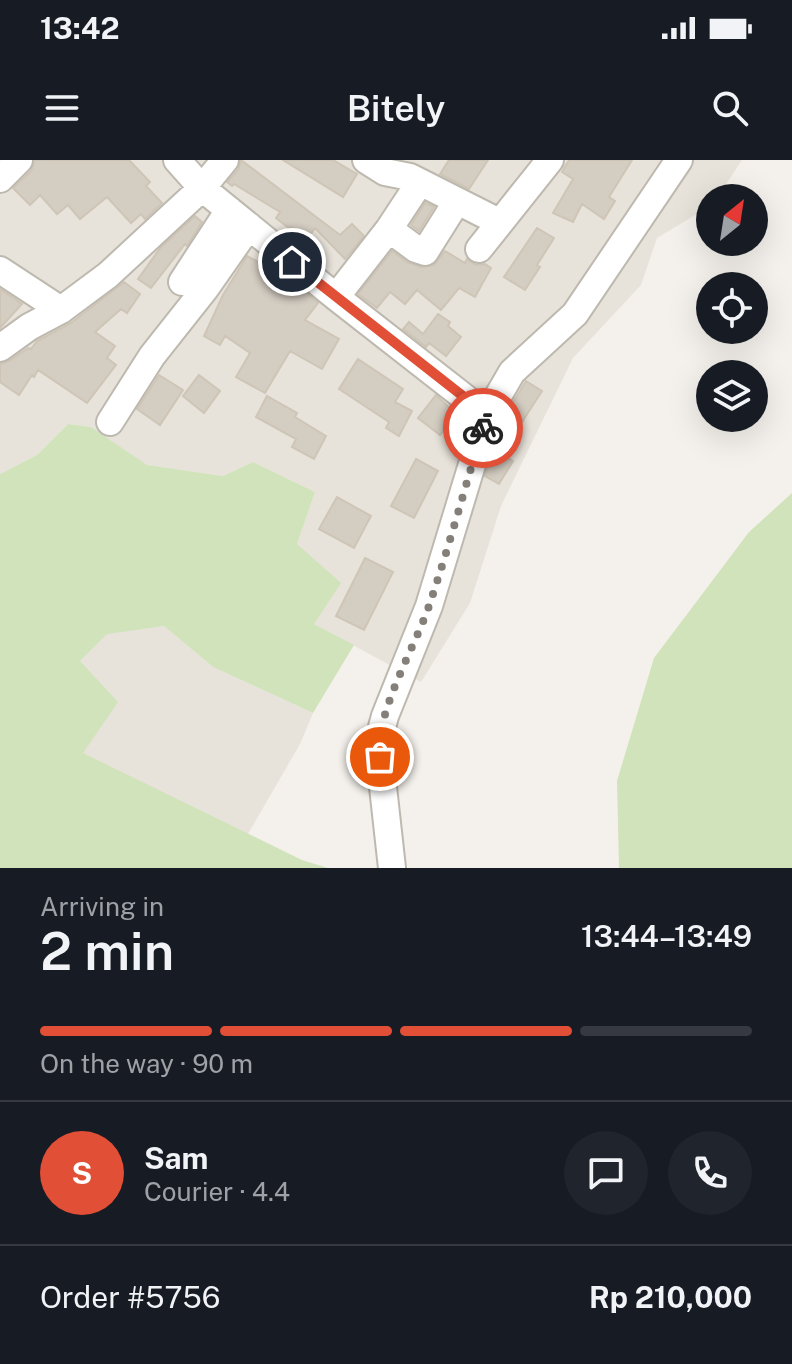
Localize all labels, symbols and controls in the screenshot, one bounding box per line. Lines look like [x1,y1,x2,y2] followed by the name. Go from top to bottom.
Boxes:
[40,10,120,46] text: 13:42
[40,86,84,130] icon: menu
[708,86,752,130] icon: search
[347,87,445,129] text: Bitely
[696,184,768,256] north arrow
[696,184,768,432] map controls
[258,228,326,296] pin
[270,240,314,284] icon: home
[696,272,768,344] button: locate
[696,360,768,432] button: layers
[443,388,523,468] courier
[461,406,505,450] icon: bike
[346,723,414,791] pin
[358,735,402,779] icon: bag
[40,891,164,922] text: Arriving in
[581,918,752,954] text: 13:44–13:49
[40,921,174,982] text: 2 min
[40,1048,253,1079] text: On the way · 90 m
[564,1131,648,1215] button: chat
[668,1131,752,1215] button: phone
[144,1140,208,1176] text: Sam
[72,1155,92,1191] text: S
[144,1176,290,1207] text: Courier · 4.4
[40,1279,220,1315] text: Order #5756
[589,1279,752,1315] text: Rp 210,000

